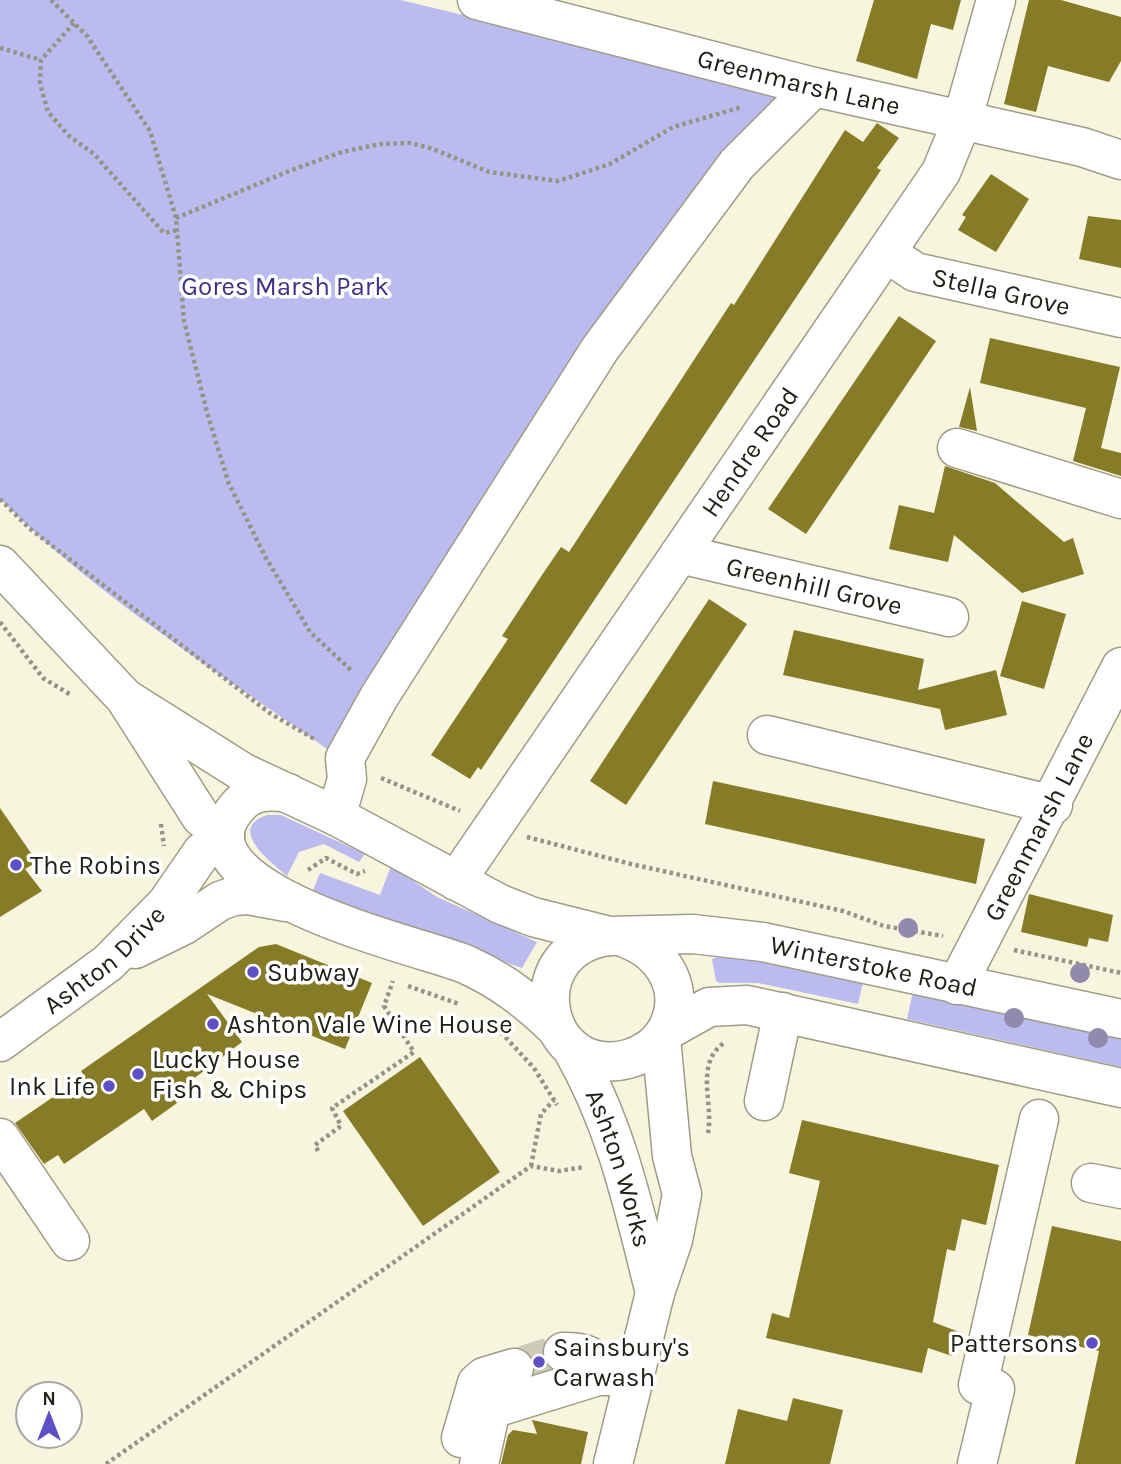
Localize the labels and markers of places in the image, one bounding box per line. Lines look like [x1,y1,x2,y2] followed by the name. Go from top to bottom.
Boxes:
[30,850,161,881] place label: The Robins
[8,857,24,873] marker: The Robins
[267,957,359,988] place label: Subway
[245,964,261,980] marker: Subway
[227,1009,513,1040] place label: Ashton Vale Wine House
[205,1016,221,1032] marker: Ashton Vale Wine House
[152,1044,307,1105] place label: Lucky House Fish & Chips
[130,1066,146,1082] marker: Lucky House Fish & Chips
[9,1071,95,1102] place label: Ink Life
[101,1078,117,1094] marker: Ink Life
[950,1328,1078,1359] place label: Pattersons
[553,1332,690,1393] place label: Sainsbury's Carwash
[1084,1335,1100,1351] marker: Pattersons
[531,1354,547,1370] marker: Sainsbury's Carwash

